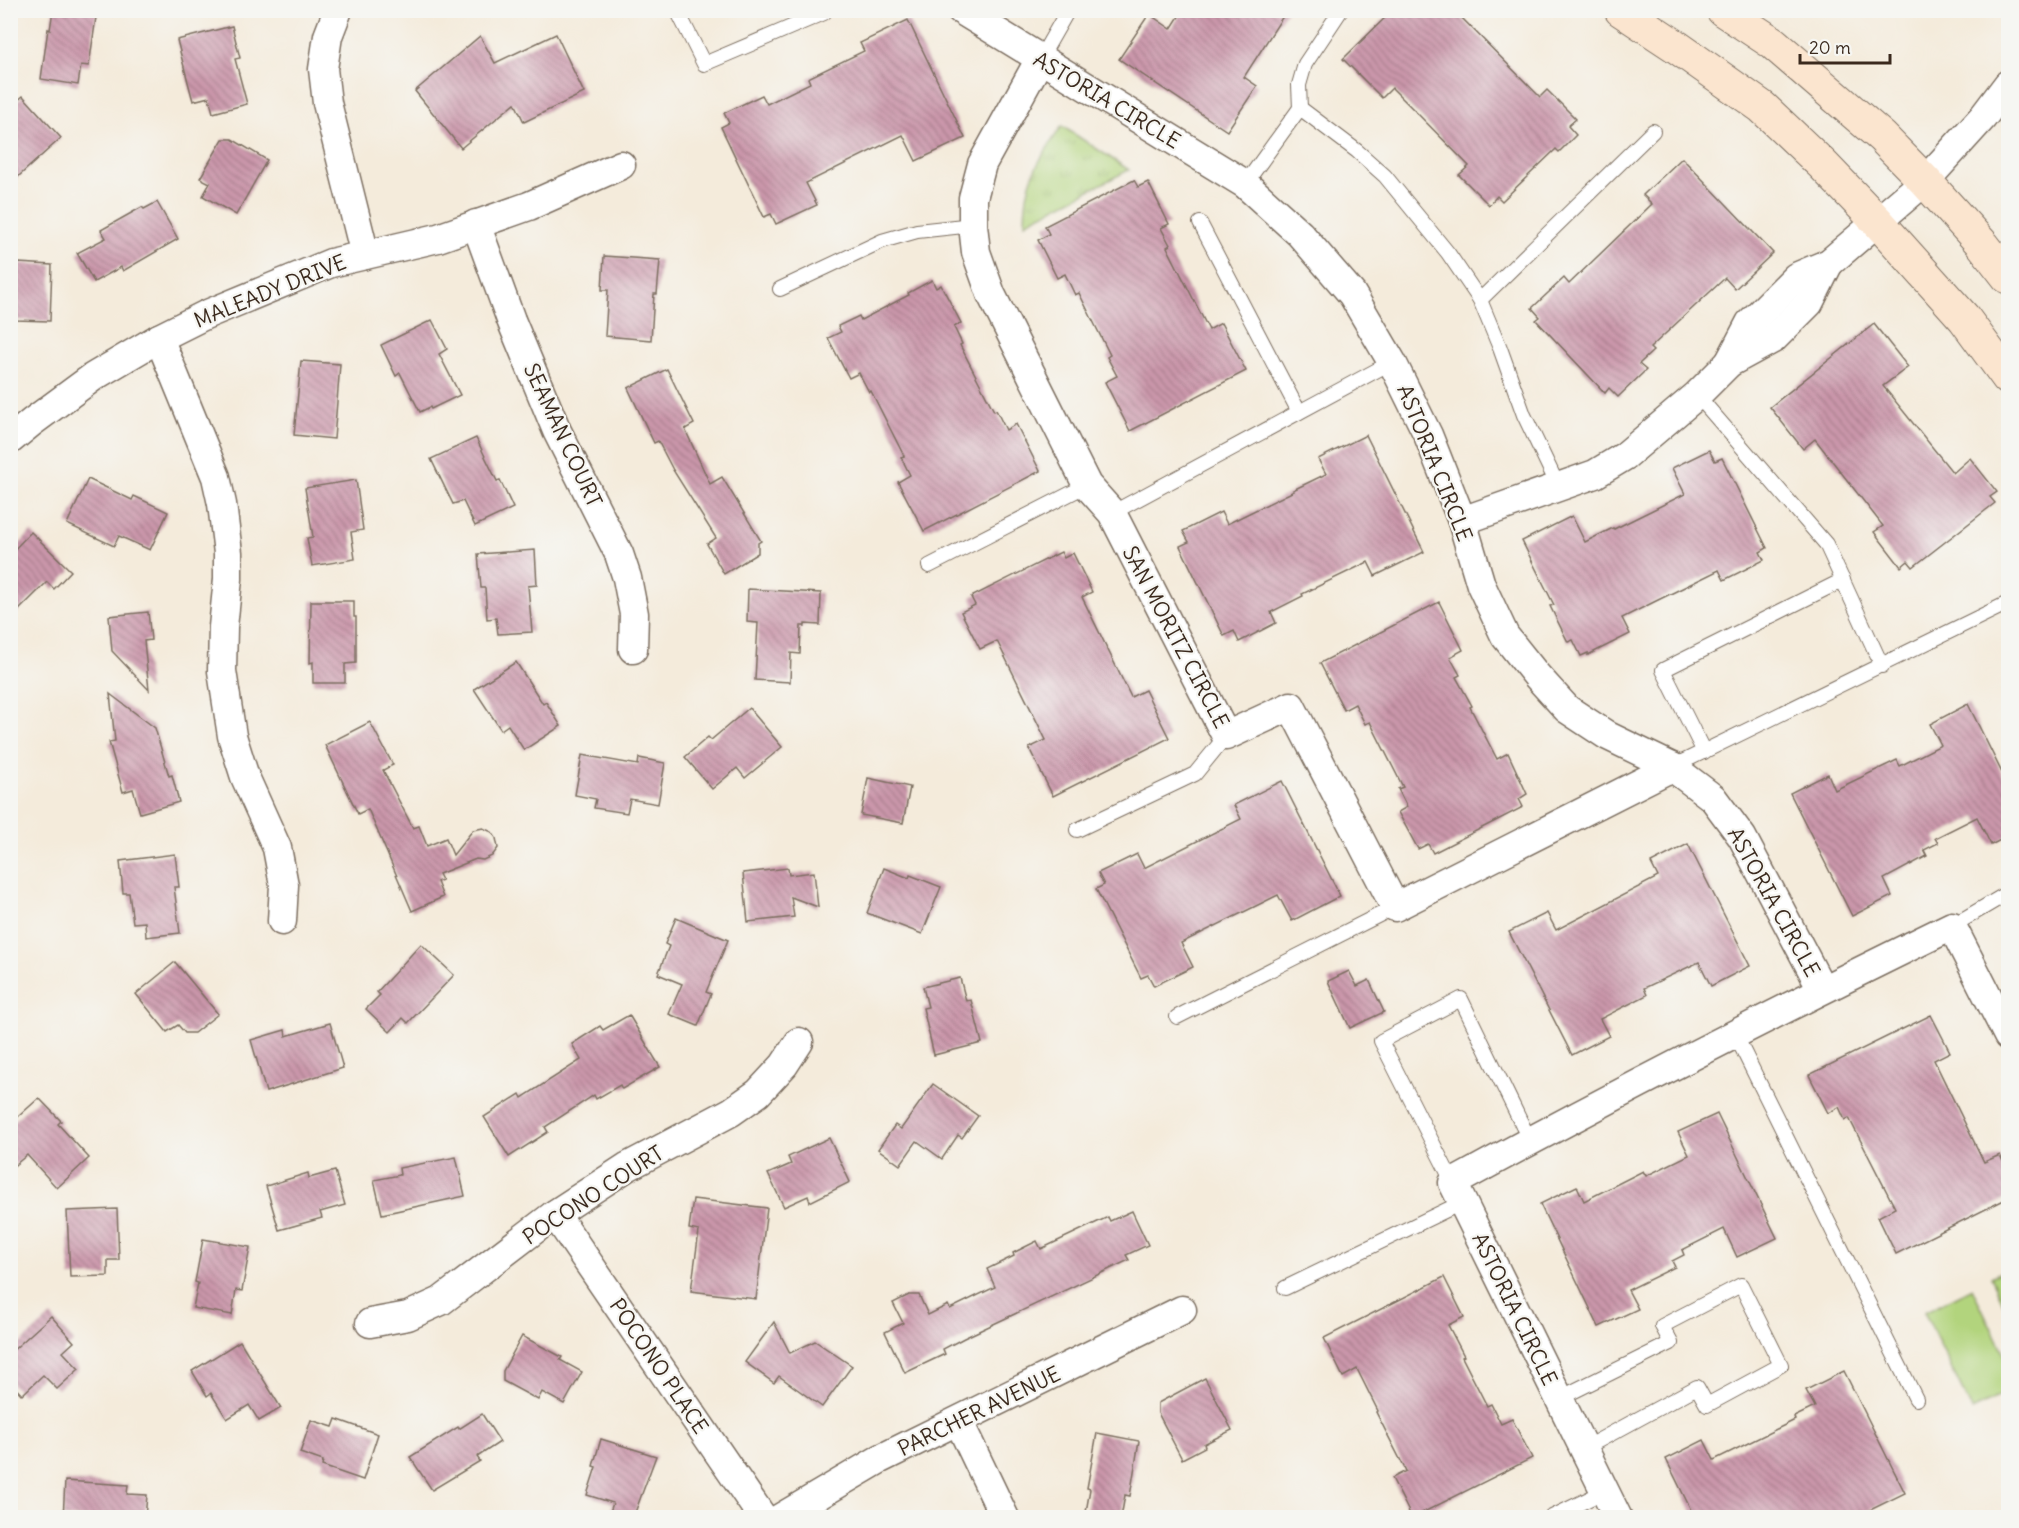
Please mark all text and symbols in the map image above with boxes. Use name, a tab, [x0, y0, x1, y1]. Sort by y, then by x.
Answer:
scale bar	[1800, 27, 1890, 65]
text: 20 m	[1809, 36, 1851, 59]
street label: ASTORIA CIRCLE	[1029, 46, 1185, 154]
street label: MALEADY DRIVE	[190, 248, 350, 334]
street label: SEAMAN COURT	[518, 359, 608, 511]
street label: ASTORIA CIRCLE	[1391, 381, 1479, 545]
street label: SAN MORITZ CIRCLE	[1117, 541, 1235, 733]
street label: ASTORIA CIRCLE	[1722, 823, 1826, 981]
street label: POCONO COURT	[518, 1140, 668, 1250]
street label: ASTORIA CIRCLE	[1466, 1228, 1564, 1390]
street label: POCONO PLACE	[604, 1293, 714, 1439]
street label: PARCHER AVENUE	[893, 1360, 1065, 1462]

